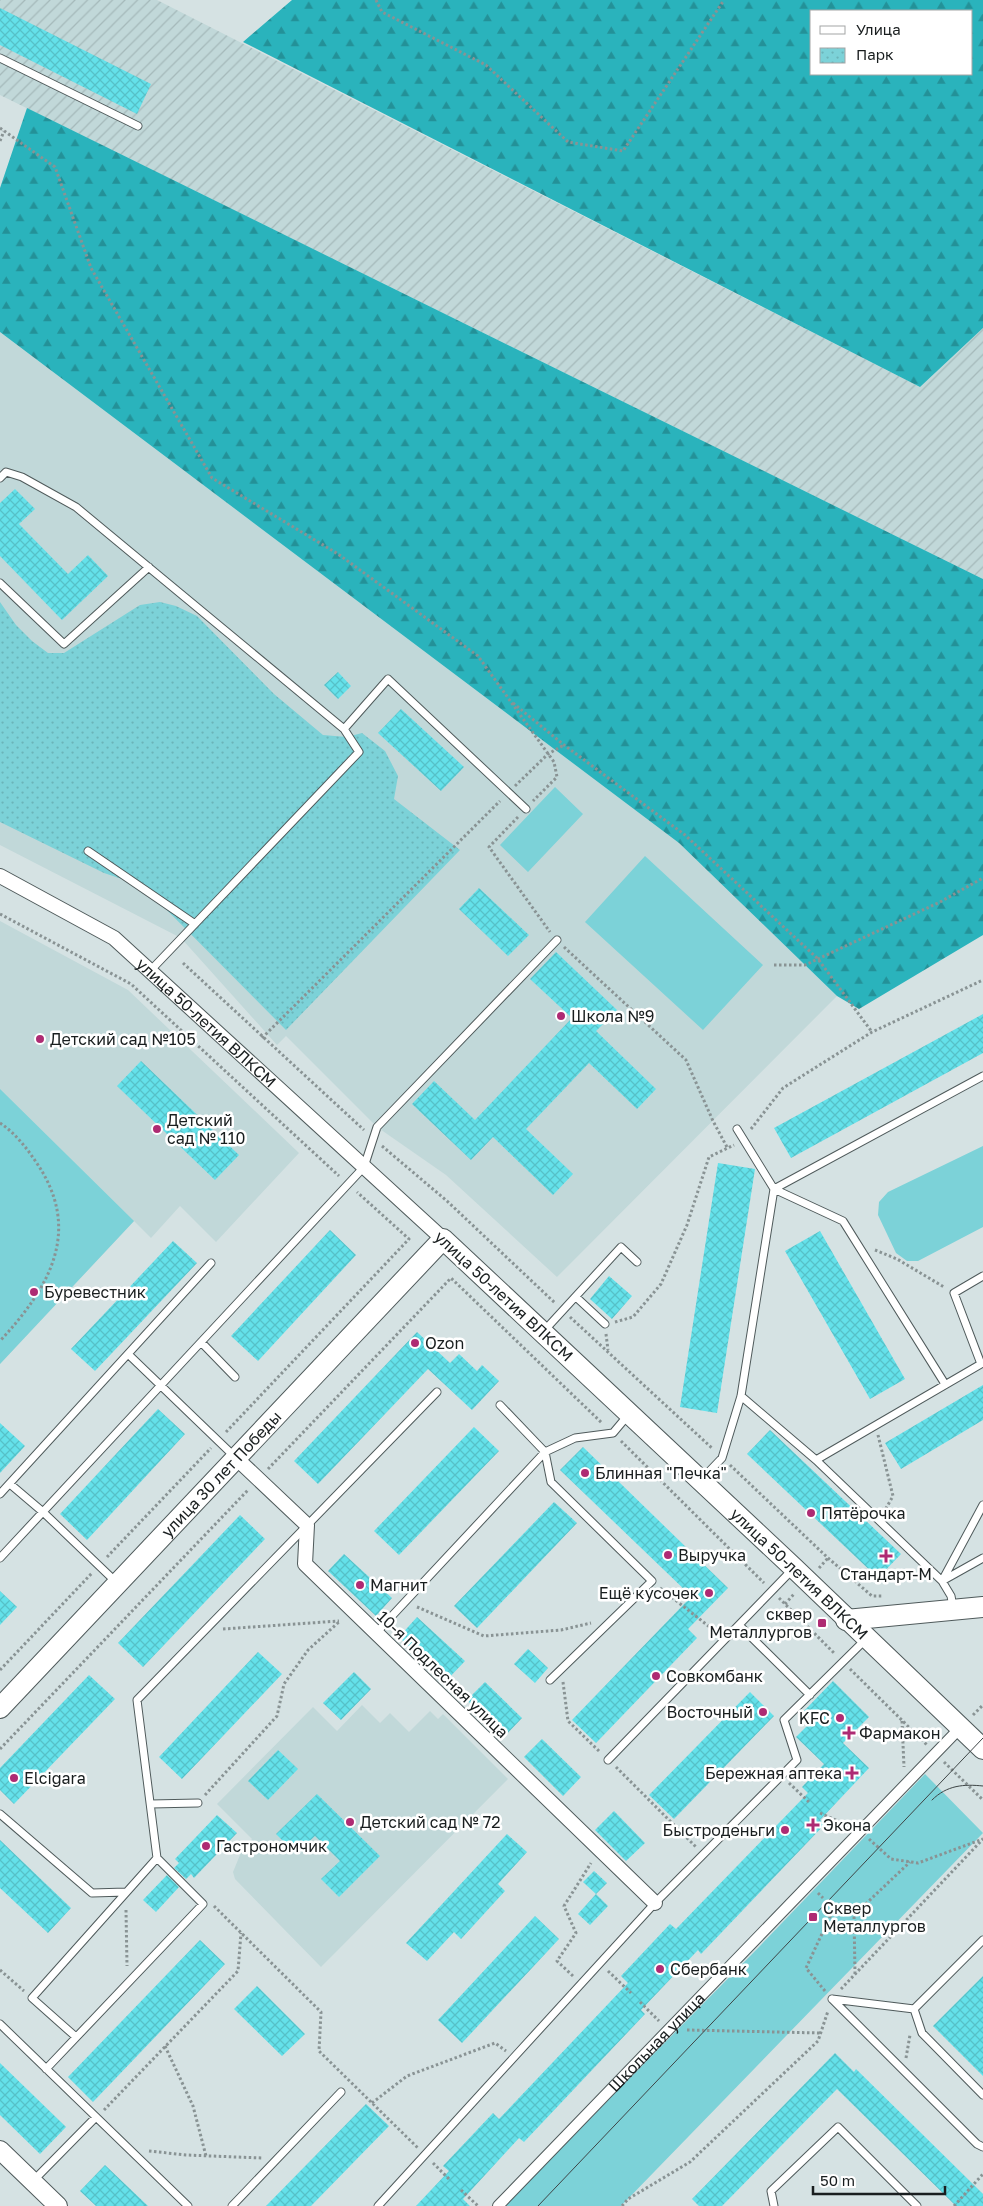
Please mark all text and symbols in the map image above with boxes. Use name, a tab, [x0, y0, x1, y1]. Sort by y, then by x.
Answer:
legend	[810, 10, 973, 75]
text: Улица	[856, 20, 901, 38]
text: Парк	[856, 45, 894, 63]
street label: улица 50-летия ВЛКСМ	[132, 954, 280, 1092]
place label: Школа №9	[571, 1006, 654, 1026]
marker: Школа №9	[555, 1010, 567, 1022]
place label: Детский сад №105	[50, 1029, 196, 1049]
marker: Детский сад №105	[34, 1033, 46, 1045]
place label: Детский сад № 110	[167, 1110, 245, 1148]
marker: Детский сад № 110	[151, 1123, 163, 1135]
street label: улица 50-летия ВЛКСМ	[430, 1226, 578, 1366]
place label: Буревестник	[44, 1282, 146, 1302]
marker: Буревестник	[28, 1286, 40, 1298]
place label: Ozon	[425, 1333, 464, 1353]
marker: Ozon	[409, 1337, 421, 1349]
street label: улица 30 лет Победы	[157, 1407, 285, 1541]
place label: Блинная "Печка"	[595, 1463, 727, 1483]
marker: Блинная "Печка"	[579, 1467, 591, 1479]
place label: Пятёрочка	[821, 1503, 905, 1523]
street label: улица 50-летия ВЛКСМ	[726, 1504, 872, 1644]
marker: Пятёрочка	[805, 1507, 817, 1519]
place label: Выручка	[678, 1545, 746, 1565]
marker: Выручка	[662, 1549, 674, 1561]
marker: Стандарт-М	[880, 1550, 892, 1562]
place label: Стандарт-М	[840, 1564, 932, 1584]
place label: Магнит	[370, 1575, 428, 1595]
marker: Магнит	[354, 1579, 366, 1591]
place label: Ещё кусочек	[599, 1583, 699, 1603]
marker: Ещё кусочек	[703, 1587, 715, 1599]
place label: сквер Металлургов	[709, 1604, 812, 1642]
street label: 10-я Подлесная улица	[373, 1606, 513, 1742]
marker: сквер Металлургов	[816, 1617, 828, 1629]
place label: Совкомбанк	[666, 1666, 763, 1686]
marker: Совкомбанк	[650, 1670, 662, 1682]
place label: Восточный	[667, 1702, 753, 1722]
marker: Восточный	[757, 1706, 769, 1718]
place label: KFC	[799, 1708, 830, 1728]
marker: KFC	[834, 1712, 846, 1724]
place label: Фармакон	[859, 1723, 940, 1743]
marker: Фармакон	[843, 1727, 855, 1739]
place label: Бережная аптека	[705, 1763, 842, 1783]
marker: Бережная аптека	[846, 1767, 858, 1779]
place label: Elcigara	[24, 1768, 86, 1788]
marker: Elcigara	[8, 1772, 20, 1784]
place label: Детский сад № 72	[360, 1812, 500, 1832]
place label: Экона	[823, 1815, 871, 1835]
marker: Детский сад № 72	[344, 1816, 356, 1828]
marker: Экона	[807, 1819, 819, 1831]
place label: Быстроденьги	[663, 1820, 775, 1840]
marker: Быстроденьги	[779, 1824, 791, 1836]
place label: Гастрономчик	[216, 1836, 327, 1856]
marker: Гастрономчик	[200, 1840, 212, 1852]
place label: Сквер Металлургов	[823, 1898, 926, 1936]
marker: Сквер Металлургов	[807, 1911, 819, 1923]
place label: Сбербанк	[670, 1959, 747, 1979]
marker: Сбербанк	[654, 1963, 666, 1975]
street label: Школьная улица	[604, 1988, 709, 2096]
scale bar	[813, 2164, 946, 2196]
text: 50 m	[820, 2171, 855, 2189]

